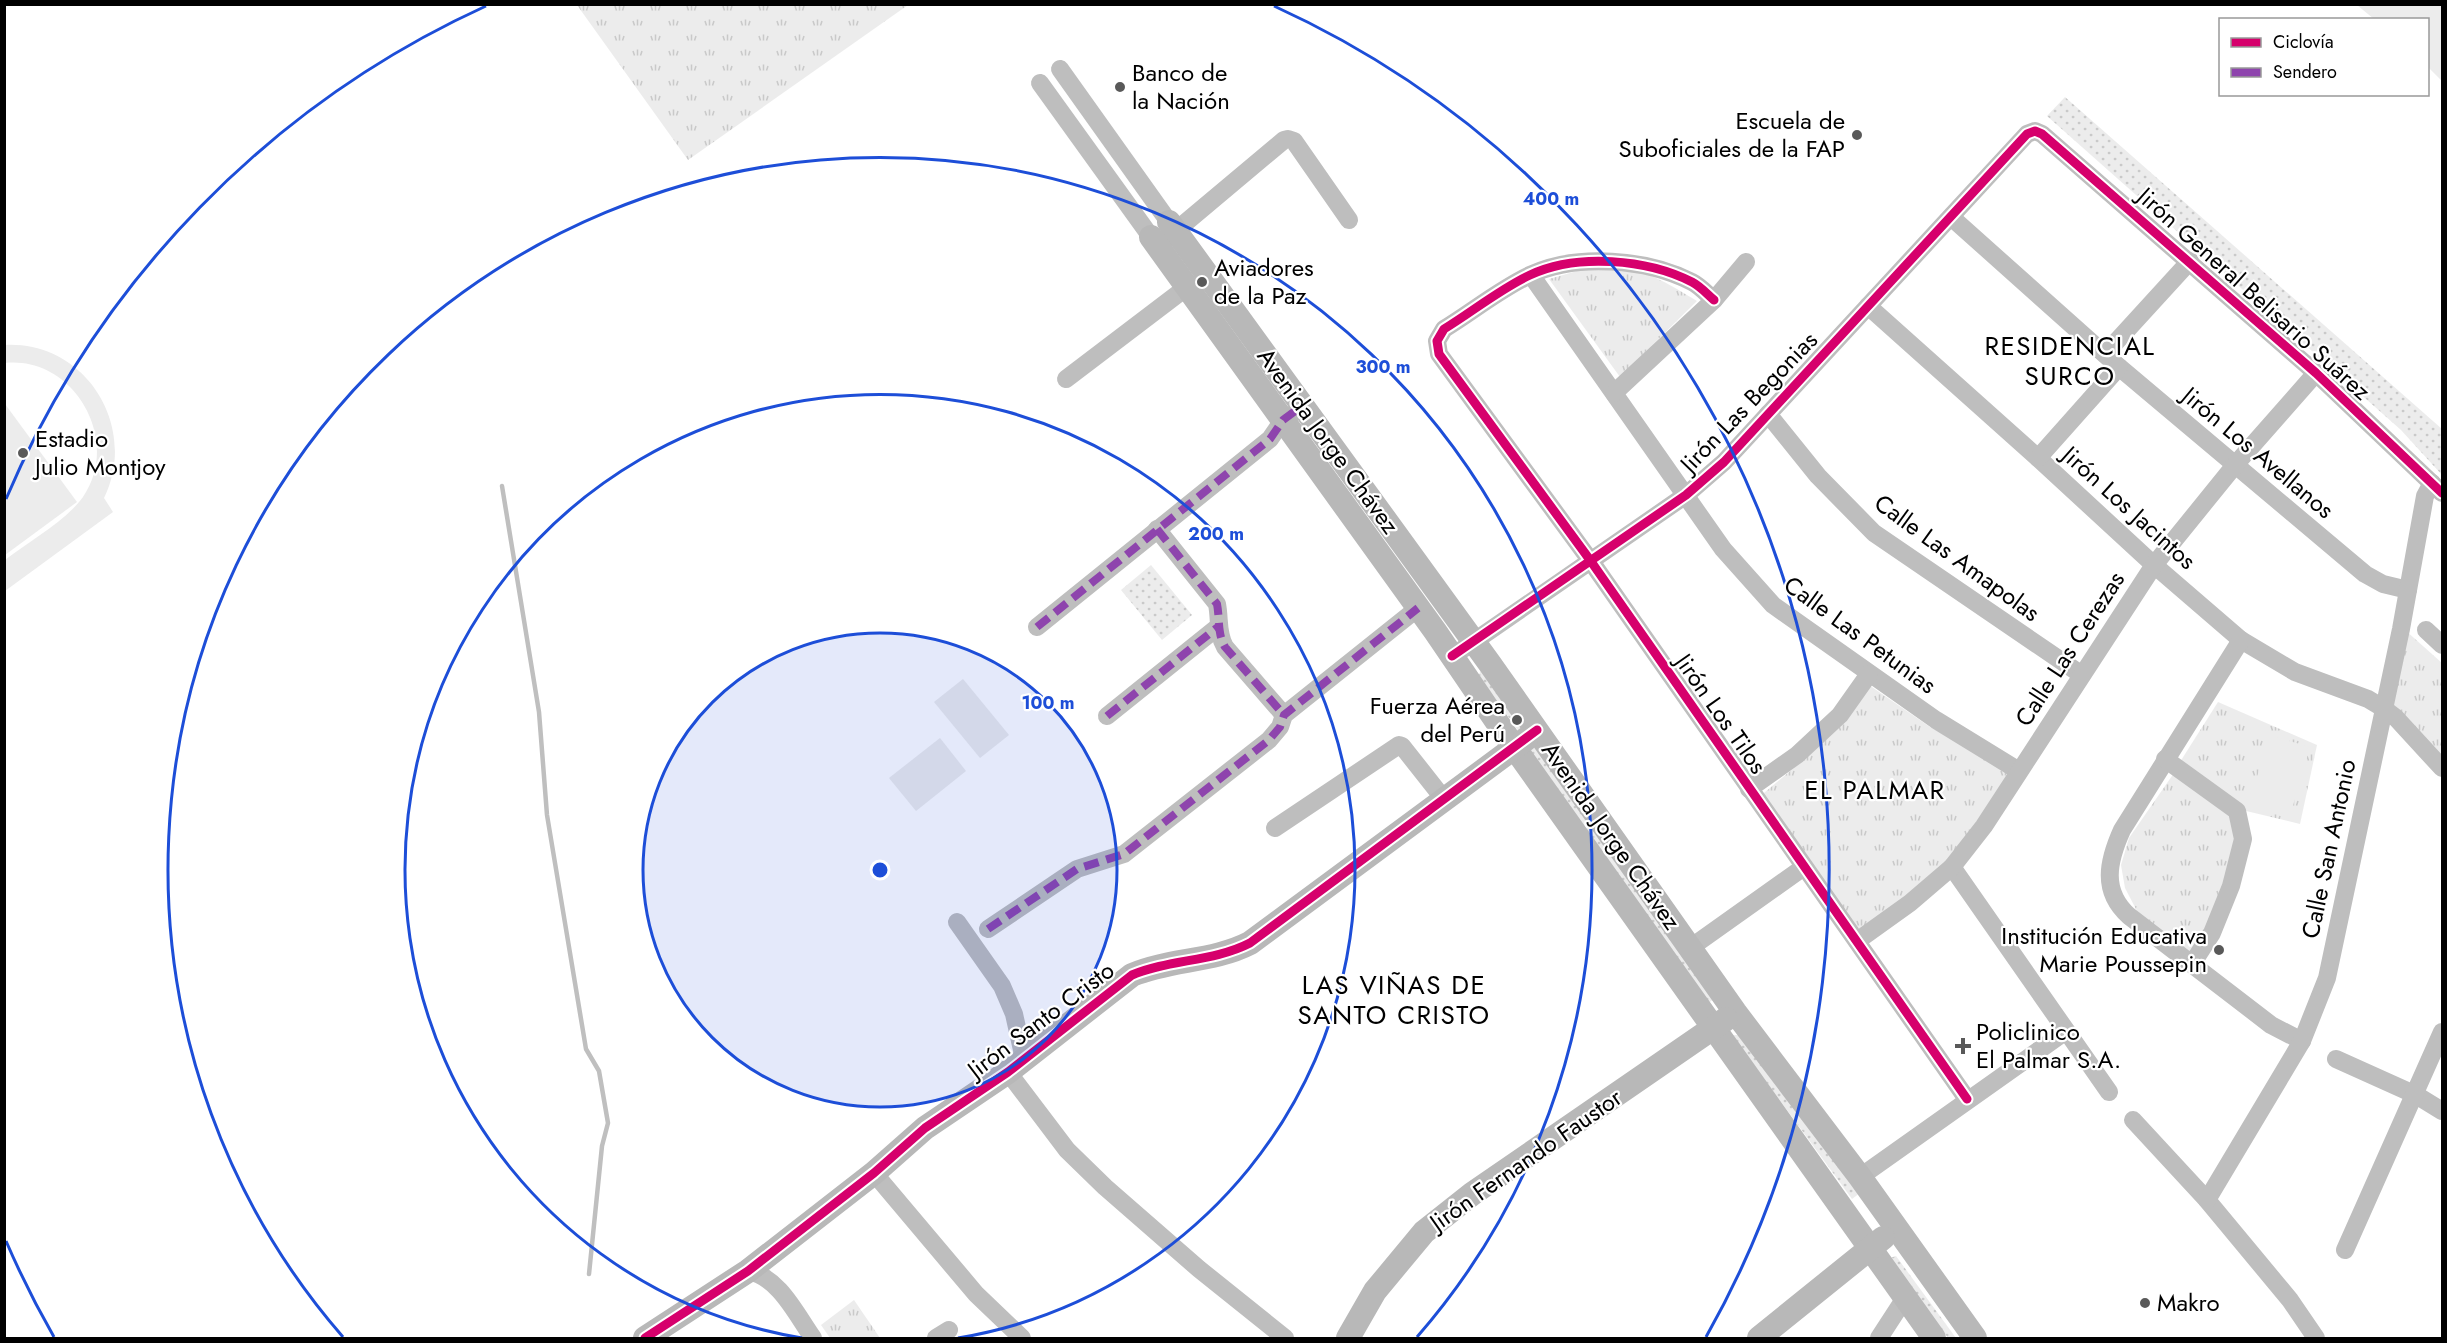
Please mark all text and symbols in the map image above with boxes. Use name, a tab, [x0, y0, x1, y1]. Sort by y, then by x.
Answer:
legend	[2219, 18, 2429, 96]
text: Ciclovía	[2273, 29, 2334, 55]
place label: Banco de la Nación	[1132, 55, 1230, 118]
text: Sendero	[2273, 59, 2337, 85]
marker: Banco de la Nación	[1113, 80, 1127, 94]
place label: Escuela de Suboficiales de la FAP	[1619, 103, 1845, 166]
marker: Escuela de Suboficiales de la FAP	[1850, 128, 1864, 142]
street label: Jirón General Belisario Suárez	[2128, 177, 2379, 408]
text: 400 m	[1523, 186, 1579, 212]
place label: Aviadores de la Paz	[1214, 250, 1314, 313]
marker: Aviadores de la Paz	[1195, 275, 1209, 289]
street label: Jirón Las Begonias	[1670, 323, 1825, 482]
district label: RESIDENCIAL SURCO	[1984, 327, 2156, 395]
street label: Avenida Jorge Chávez	[1249, 341, 1408, 541]
text: 300 m	[1355, 354, 1411, 380]
street label: Jirón Los Avellanos	[2172, 377, 2342, 527]
place label: Estadio Julio Montjoy	[32, 421, 166, 484]
street label: Jirón Los Jacintos	[2052, 436, 2204, 577]
marker: Estadio Julio Montjoy	[16, 446, 30, 460]
street label: Calle Las Amapolas	[1867, 485, 2047, 630]
text: 200 m	[1188, 521, 1244, 547]
street label: Calle Las Cerezas	[2006, 564, 2133, 733]
street label: Calle Las Petunias	[1777, 567, 1944, 702]
street label: Jirón Los Tilos	[1665, 644, 1776, 781]
place label: Fuerza Aérea del Perú	[1370, 688, 1505, 751]
text: 100 m	[1021, 690, 1075, 716]
marker: Fuerza Aérea del Perú	[1510, 713, 1524, 727]
street label: Avenida Jorge Chávez	[1533, 735, 1689, 937]
street label: Calle San Antonio	[2292, 756, 2365, 942]
district label: EL PALMAR	[1804, 771, 1946, 809]
centre of rings	[870, 860, 890, 880]
place label: Institución Educativa Marie Poussepin	[2001, 918, 2207, 981]
marker: Institución Educativa Marie Poussepin	[2212, 943, 2226, 957]
street label: Jirón Santo Cristo	[958, 953, 1121, 1088]
district label: LAS VIÑAS DE SANTO CRISTO	[1297, 966, 1491, 1034]
place label: Policlinico El Palmar S.A.	[1976, 1014, 2121, 1077]
marker: Policlinico El Palmar S.A.	[1954, 1037, 1972, 1055]
street label: Jirón Fernando Faustor	[1420, 1080, 1630, 1241]
place label: Makro	[2157, 1285, 2220, 1320]
marker: Makro	[2138, 1296, 2152, 1310]

